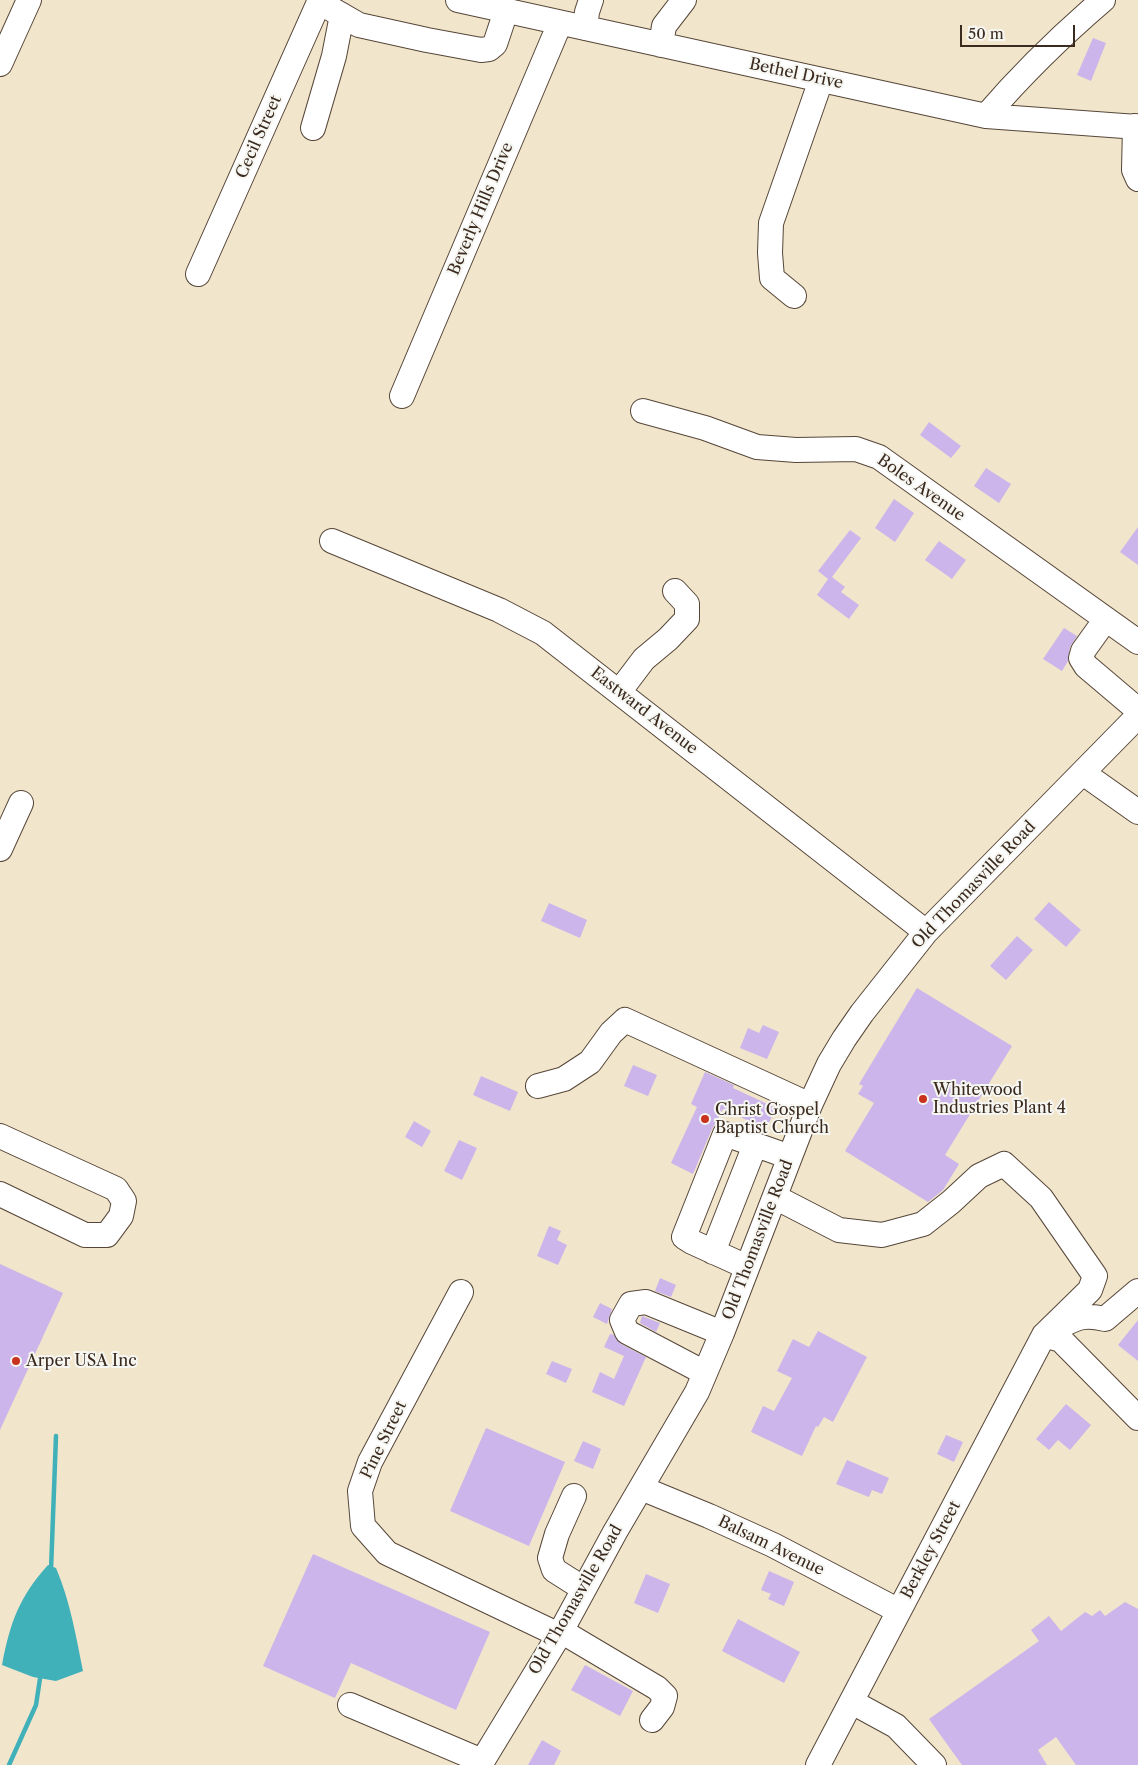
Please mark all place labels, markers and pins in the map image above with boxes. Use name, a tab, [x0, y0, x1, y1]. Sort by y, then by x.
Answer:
place label: Whitewood Industries Plant 4	[933, 1080, 1066, 1118]
marker: Whitewood Industries Plant 4	[917, 1093, 929, 1105]
place label: Christ Gospel Baptist Church	[715, 1100, 829, 1138]
marker: Christ Gospel Baptist Church	[699, 1113, 711, 1125]
place label: Arper USA Inc	[26, 1351, 137, 1371]
marker: Arper USA Inc	[10, 1355, 22, 1367]

